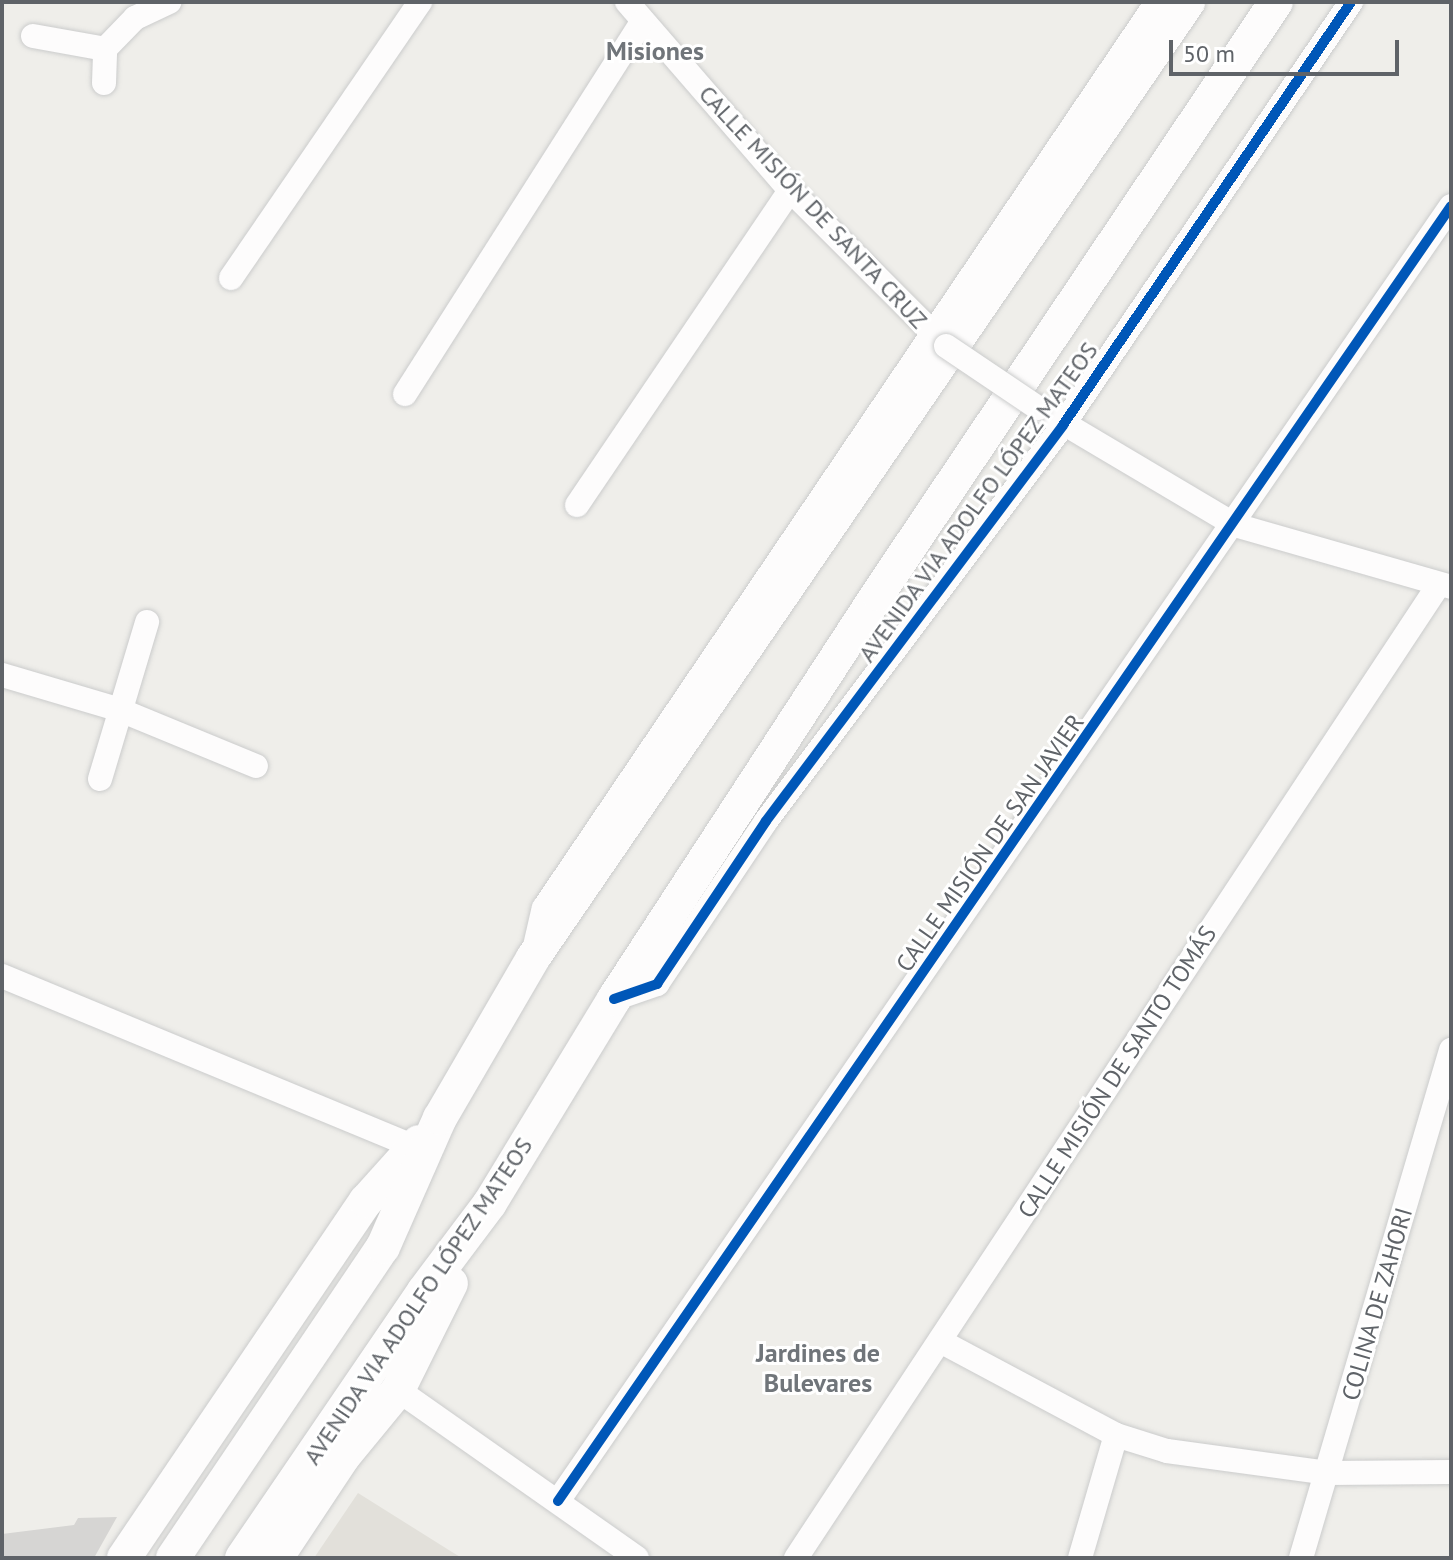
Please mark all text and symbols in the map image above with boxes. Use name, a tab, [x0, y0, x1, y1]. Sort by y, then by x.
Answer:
scale bar	[1173, 24, 1403, 74]
district label: Misiones	[606, 35, 704, 67]
text: 50 m	[1183, 38, 1235, 69]
street label: CALLE MISIÓN DE SANTA CRUZ	[692, 79, 934, 335]
street label: AVENIDA VIA ADOLFO LÓPEZ MATEOS	[851, 335, 1105, 669]
street label: CALLE MISIÓN DE SAN JAVIER	[890, 709, 1090, 977]
street label: CALLE MISIÓN DE SANTO TOMÁS	[1011, 920, 1223, 1224]
street label: AVENIDA VIA ADOLFO LÓPEZ MATEOS	[296, 1130, 540, 1472]
street label: COLINA DE ZAHORI	[1335, 1203, 1419, 1405]
district label: Jardines de Bulevares	[756, 1337, 880, 1398]

